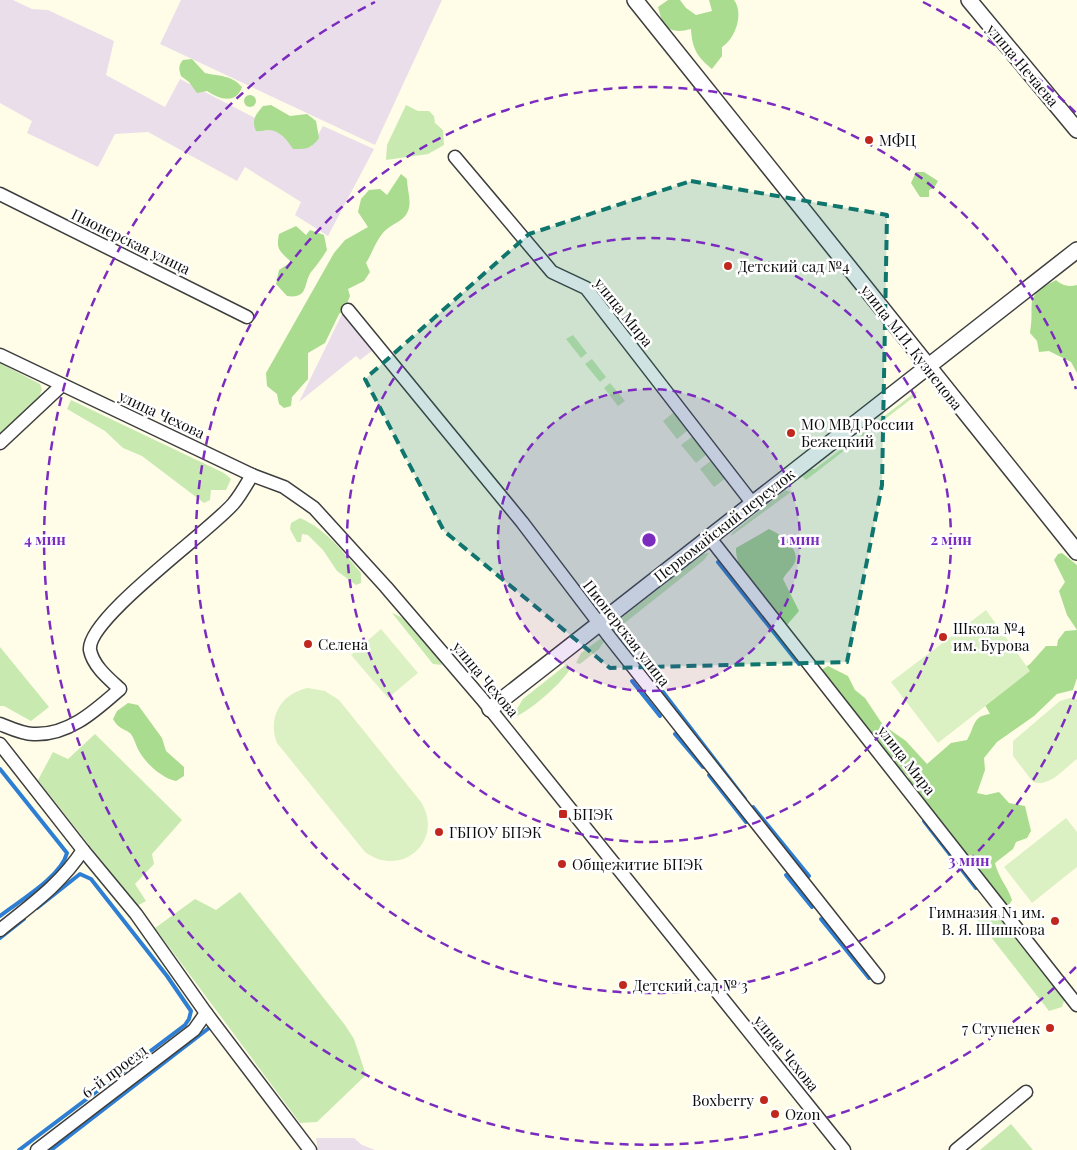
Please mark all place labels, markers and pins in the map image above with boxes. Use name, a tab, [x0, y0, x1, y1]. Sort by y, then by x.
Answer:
place label: МФЦ	[879, 130, 917, 150]
marker: МФЦ	[863, 134, 875, 146]
place label: Детский сад №4	[738, 256, 850, 276]
marker: Детский сад №4	[722, 260, 734, 272]
place label: МО МВД России Бежецкий	[801, 414, 914, 451]
marker: МО МВД России Бежецкий	[785, 427, 797, 439]
centre of rings	[640, 531, 658, 549]
place label: Школа №4 им. Бурова	[953, 618, 1030, 655]
marker: Школа №4 им. Бурова	[937, 631, 949, 643]
place label: Селена	[318, 634, 369, 654]
marker: Селена	[302, 638, 314, 650]
place label: БПЭК	[573, 804, 614, 824]
marker: БПЭК	[557, 808, 569, 820]
place label: ГБПОУ БПЭК	[449, 822, 542, 842]
marker: ГБПОУ БПЭК	[433, 826, 445, 838]
place label: Общежитие БПЭК	[572, 854, 703, 874]
marker: Общежитие БПЭК	[556, 858, 568, 870]
place label: Гимназия N1 им. В. Я. Шишкова	[929, 902, 1046, 939]
marker: Гимназия N1 им. В. Я. Шишкова	[1049, 915, 1061, 927]
place label: Детский сад № 3	[633, 975, 748, 995]
marker: Детский сад № 3	[617, 979, 629, 991]
place label: 7 Ступенек	[962, 1018, 1040, 1038]
marker: 7 Ступенек	[1044, 1022, 1056, 1034]
place label: Boxberry	[692, 1090, 754, 1110]
marker: Boxberry	[758, 1094, 770, 1106]
place label: Ozon	[785, 1104, 820, 1124]
marker: Ozon	[769, 1108, 781, 1120]

